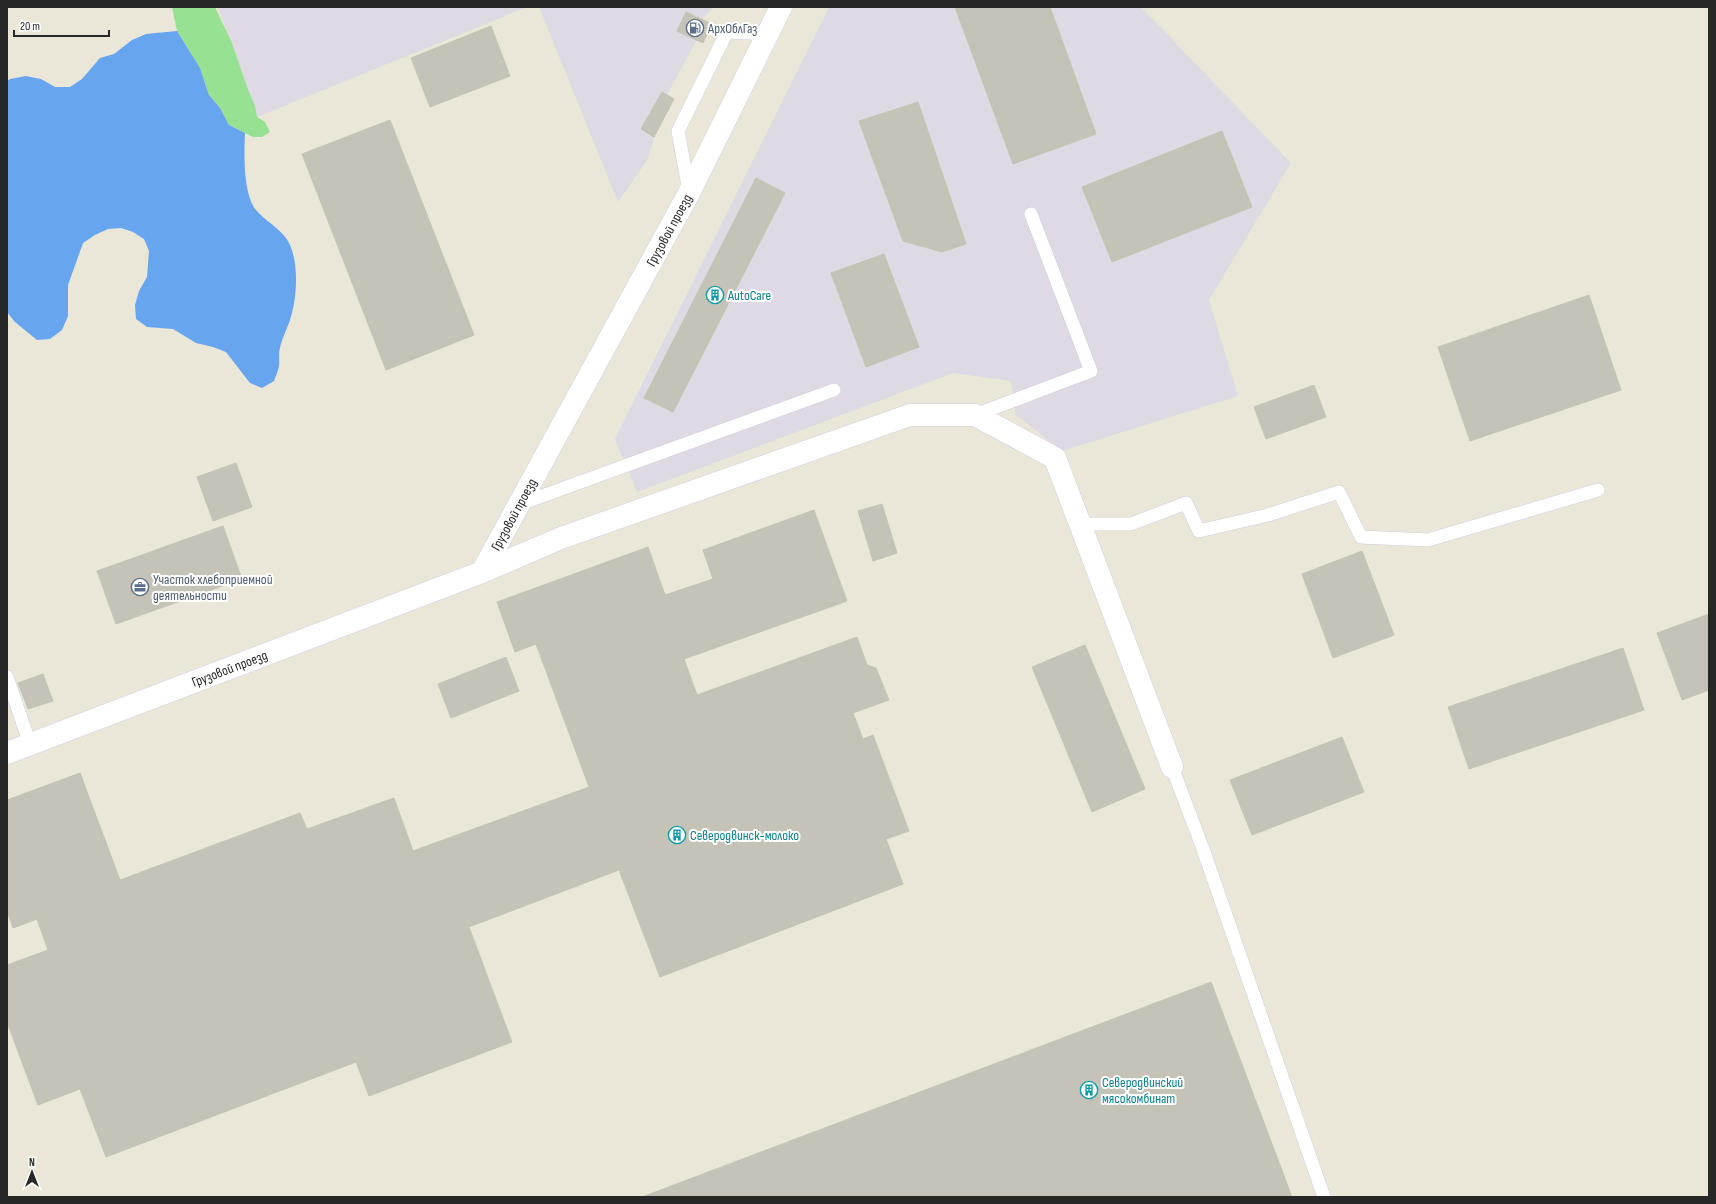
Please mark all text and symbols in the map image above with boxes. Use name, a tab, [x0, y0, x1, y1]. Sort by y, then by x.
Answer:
scale bar	[14, 12, 109, 38]
fuel station icon: АрхОблГаз	[685, 18, 705, 38]
text: 20 m	[20, 19, 40, 34]
place label: АрхОблГаз	[707, 20, 757, 37]
street label: Грузовой проезд	[642, 191, 695, 269]
building icon: AutoCare	[705, 285, 725, 305]
place label: AutoCare	[727, 287, 771, 304]
street label: Грузовой проезд	[487, 475, 540, 553]
place label: Участок хлебоприемной деятельности	[153, 571, 273, 604]
office icon: Участок хлебоприемной деятельности	[130, 577, 150, 597]
street label: Грузовой проезд	[189, 646, 270, 690]
building icon: Северодвинск-молоко	[667, 825, 687, 845]
place label: Северодвинск-молоко	[690, 827, 799, 844]
place label: Северодвинский мясокомбинат	[1102, 1074, 1183, 1107]
building icon: Северодвинский мясокомбинат	[1079, 1080, 1099, 1100]
north arrow	[12, 1152, 52, 1192]
text: N	[29, 1156, 35, 1169]

